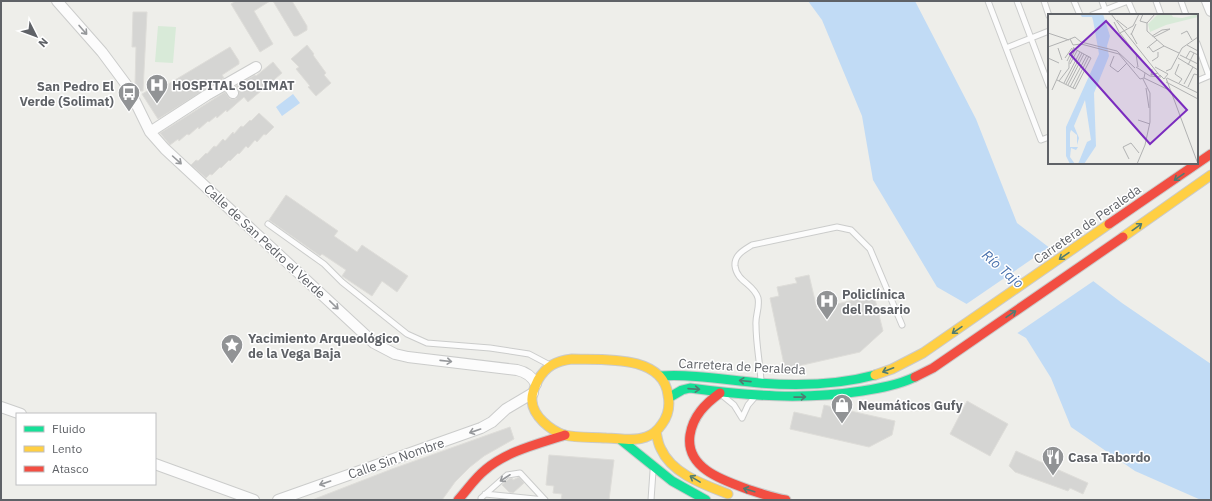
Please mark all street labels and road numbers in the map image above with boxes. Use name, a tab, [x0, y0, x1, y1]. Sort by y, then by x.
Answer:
street label: Calle de San Pedro el Verde	[200, 181, 329, 302]
street label: Carretera de Peraleda	[1030, 181, 1144, 268]
street label: Carretera de Peraleda	[678, 355, 806, 378]
street label: Calle Sin Nombre	[346, 434, 447, 483]

